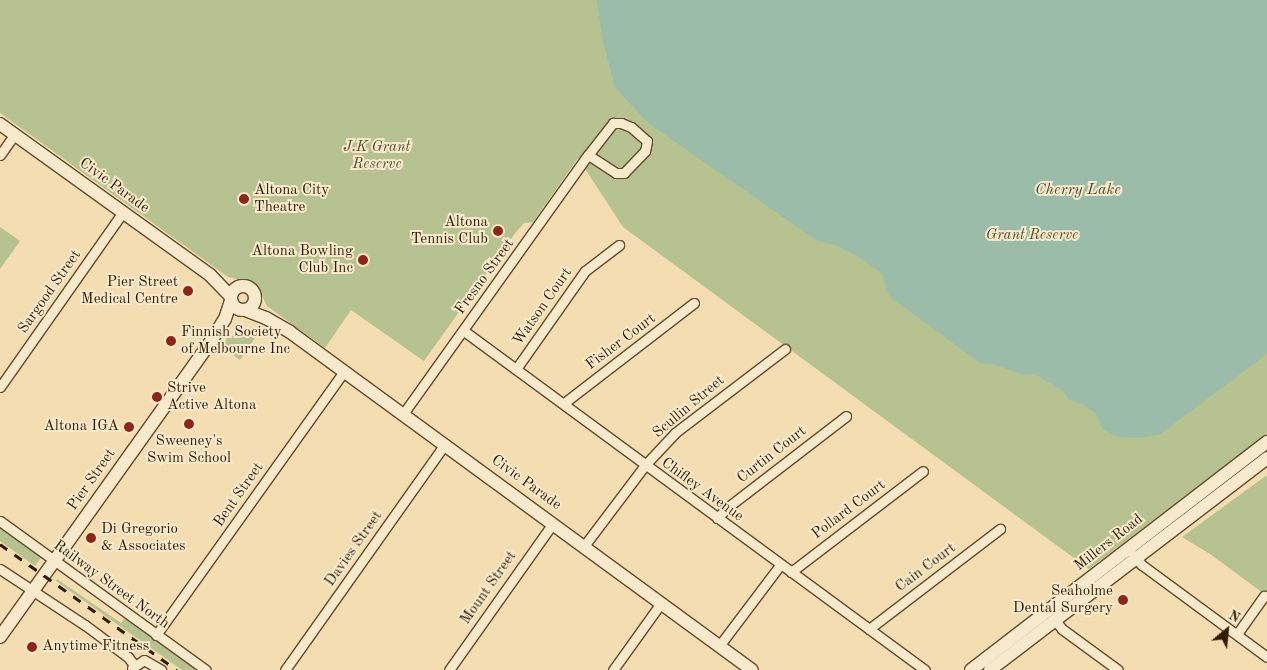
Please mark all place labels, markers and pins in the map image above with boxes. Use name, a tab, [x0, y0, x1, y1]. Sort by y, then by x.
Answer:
place label: Altona City Theatre	[254, 181, 329, 216]
marker: Altona City Theatre	[238, 193, 250, 205]
place label: Altona Tennis Club	[411, 213, 488, 248]
marker: Altona Tennis Club	[492, 225, 504, 237]
place label: Altona Bowling Club Inc	[252, 242, 353, 277]
marker: Altona Bowling Club Inc	[357, 254, 369, 266]
place label: Pier Street Medical Centre	[81, 273, 178, 308]
marker: Pier Street Medical Centre	[182, 285, 194, 297]
place label: Finnish Society of Melbourne Inc	[181, 323, 290, 358]
marker: Finnish Society of Melbourne Inc	[165, 335, 177, 347]
place label: Strive Active Altona	[167, 379, 256, 414]
marker: Strive Active Altona	[151, 391, 163, 403]
place label: Altona IGA	[43, 418, 119, 436]
marker: Sweeney's Swim School	[183, 418, 195, 430]
marker: Altona IGA	[123, 421, 135, 433]
place label: Sweeney's Swim School	[147, 432, 231, 467]
place label: Di Gregorio & Associates	[101, 520, 186, 555]
marker: Di Gregorio & Associates	[85, 532, 97, 544]
place label: Seaholme Dental Surgery	[1013, 582, 1113, 617]
marker: Seaholme Dental Surgery	[1117, 594, 1129, 606]
place label: Anytime Fitness	[42, 638, 149, 656]
marker: Anytime Fitness	[26, 641, 38, 653]

